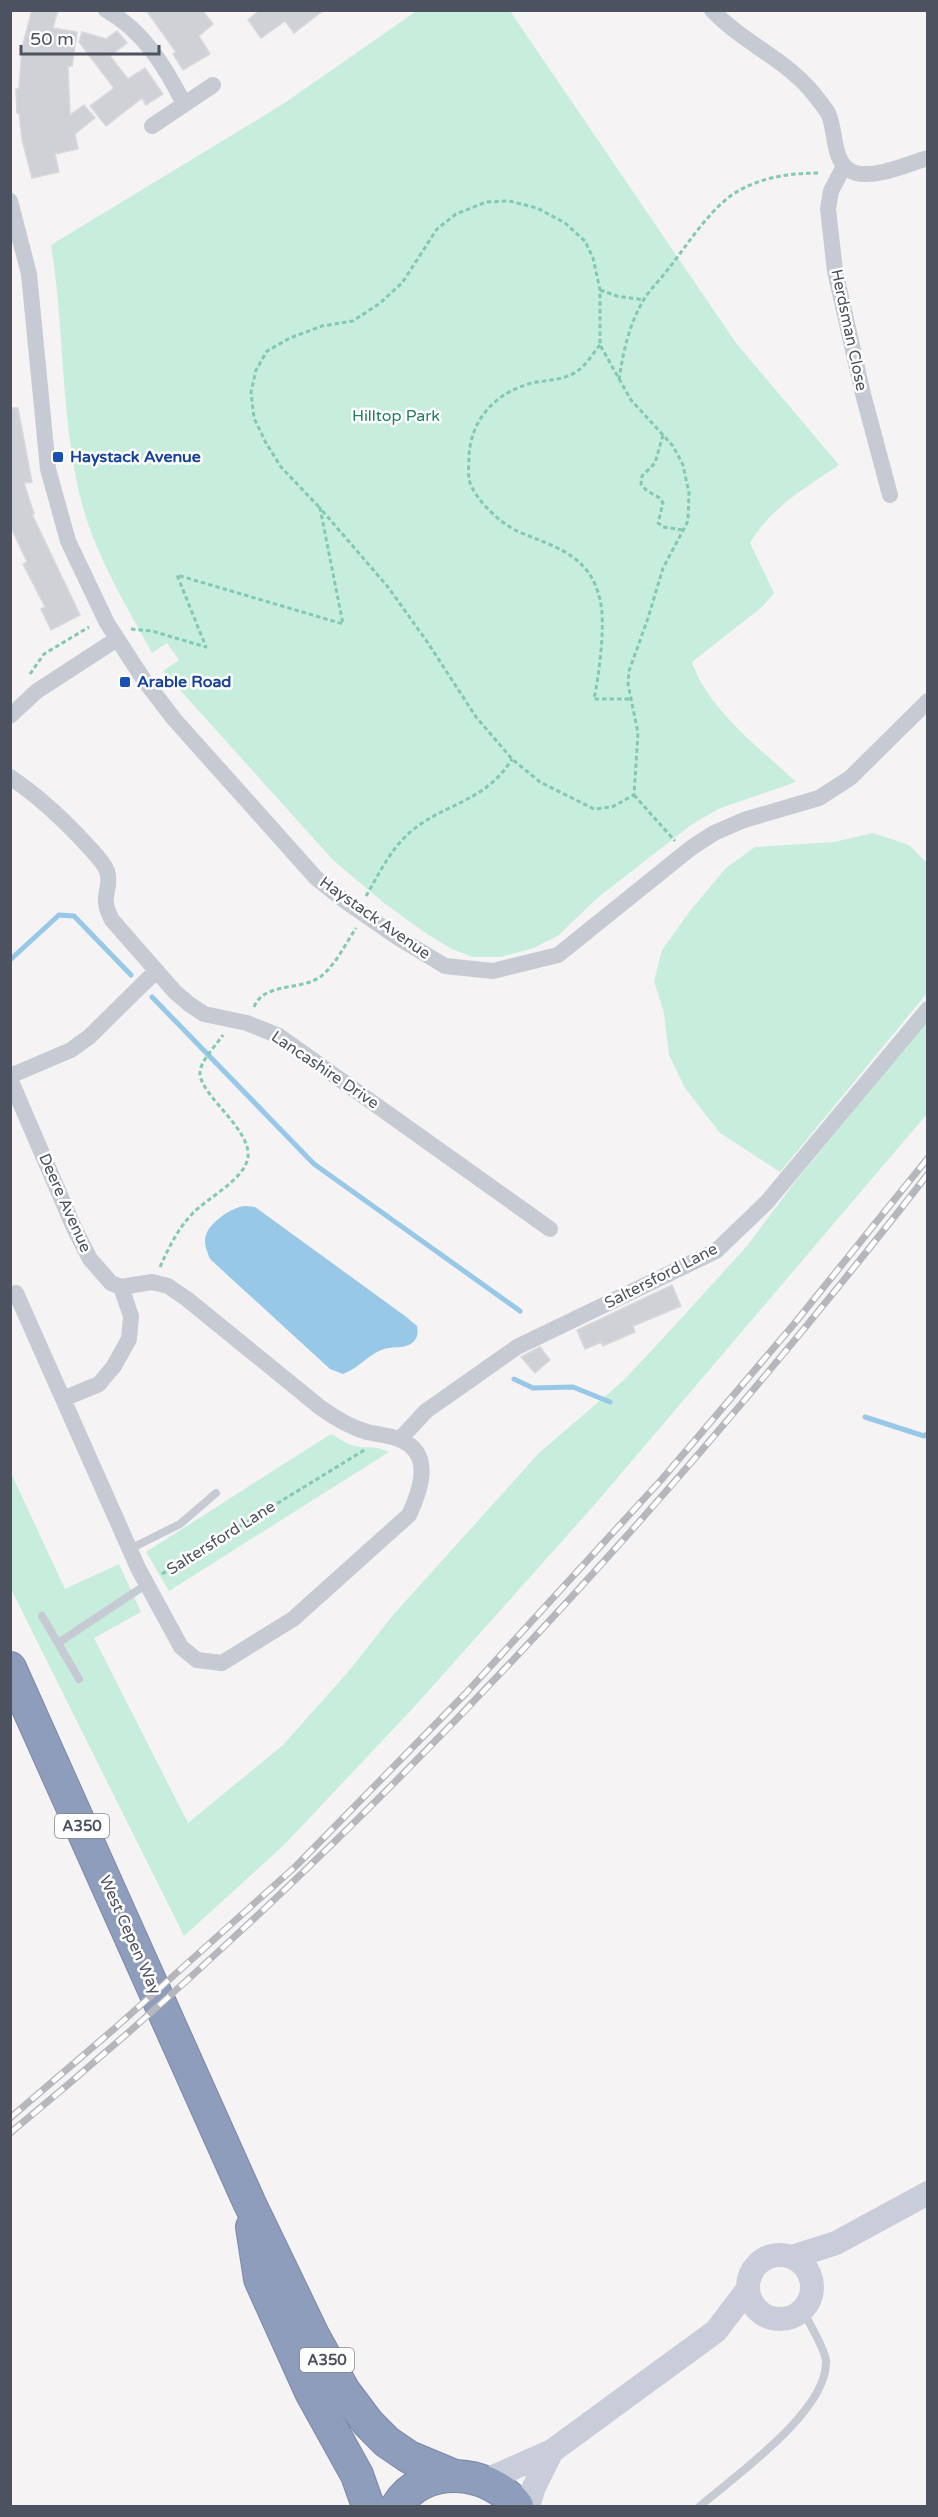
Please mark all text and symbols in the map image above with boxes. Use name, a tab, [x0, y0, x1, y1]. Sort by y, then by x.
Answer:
scale bar	[21, 18, 159, 56]
text: 50 m	[30, 28, 74, 50]
street label: Herdsman Close	[826, 267, 872, 393]
park label: Hilltop Park	[352, 406, 440, 426]
place label: Haystack Avenue	[70, 447, 201, 467]
marker: Haystack Avenue	[51, 450, 65, 464]
place label: Arable Road	[137, 672, 231, 692]
marker: Arable Road	[118, 675, 132, 689]
street label: Haystack Avenue	[316, 872, 434, 964]
street label: Lancashire Drive	[267, 1027, 383, 1113]
street label: Deere Avenue	[34, 1150, 96, 1256]
street label: Saltersford Lane	[601, 1239, 721, 1313]
street label: Saltersford Lane	[163, 1497, 279, 1579]
road number: A350	[55, 1814, 109, 1838]
street label: West Cepen Way	[95, 1872, 165, 1998]
road number: A350	[300, 2348, 354, 2372]

